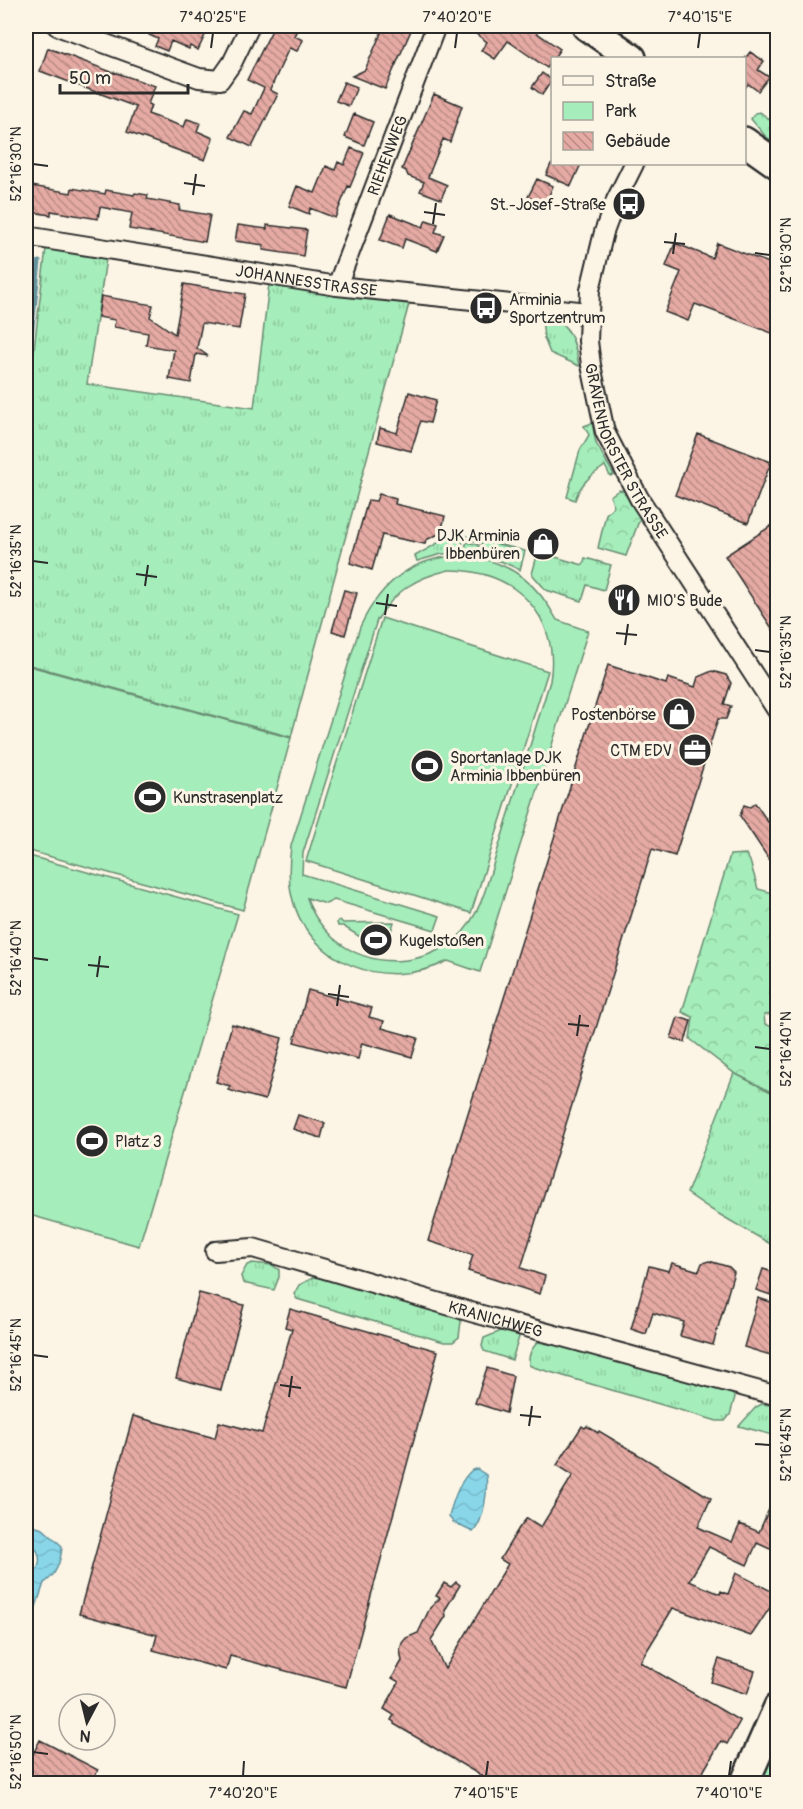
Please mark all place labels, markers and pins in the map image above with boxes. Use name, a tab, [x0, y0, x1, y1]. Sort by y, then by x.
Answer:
bus stop icon: St.-Josef-Straße	[611, 186, 647, 222]
place label: St.-Josef-Straße	[490, 195, 606, 215]
bus stop icon: Arminia Sportzentrum	[468, 290, 504, 326]
place label: Arminia Sportzentrum	[509, 290, 605, 328]
place label: DJK Arminia Ibbenbüren	[437, 526, 520, 564]
shop icon: DJK Arminia Ibbenbüren	[525, 526, 561, 562]
restaurant icon: MIO'S Bude	[606, 582, 642, 618]
place label: MIO'S Bude	[647, 591, 722, 611]
shop icon: Postenbörse	[661, 696, 697, 732]
place label: Postenbörse	[571, 705, 656, 725]
office icon: CTM EDV	[677, 732, 713, 768]
place label: CTM EDV	[610, 741, 672, 761]
sports icon: Sportanlage DJK Arminia Ibbenbüren	[409, 748, 445, 784]
place label: Sportanlage DJK Arminia Ibbenbüren	[450, 748, 581, 786]
sports icon: Kunstrasenplatz	[132, 779, 168, 815]
place label: Kunstrasenplatz	[173, 788, 283, 808]
sports icon: Kugelstoßen	[358, 922, 394, 958]
place label: Kugelstoßen	[399, 931, 484, 951]
sports icon: Platz 3	[74, 1123, 110, 1159]
place label: Platz 3	[115, 1132, 162, 1152]

